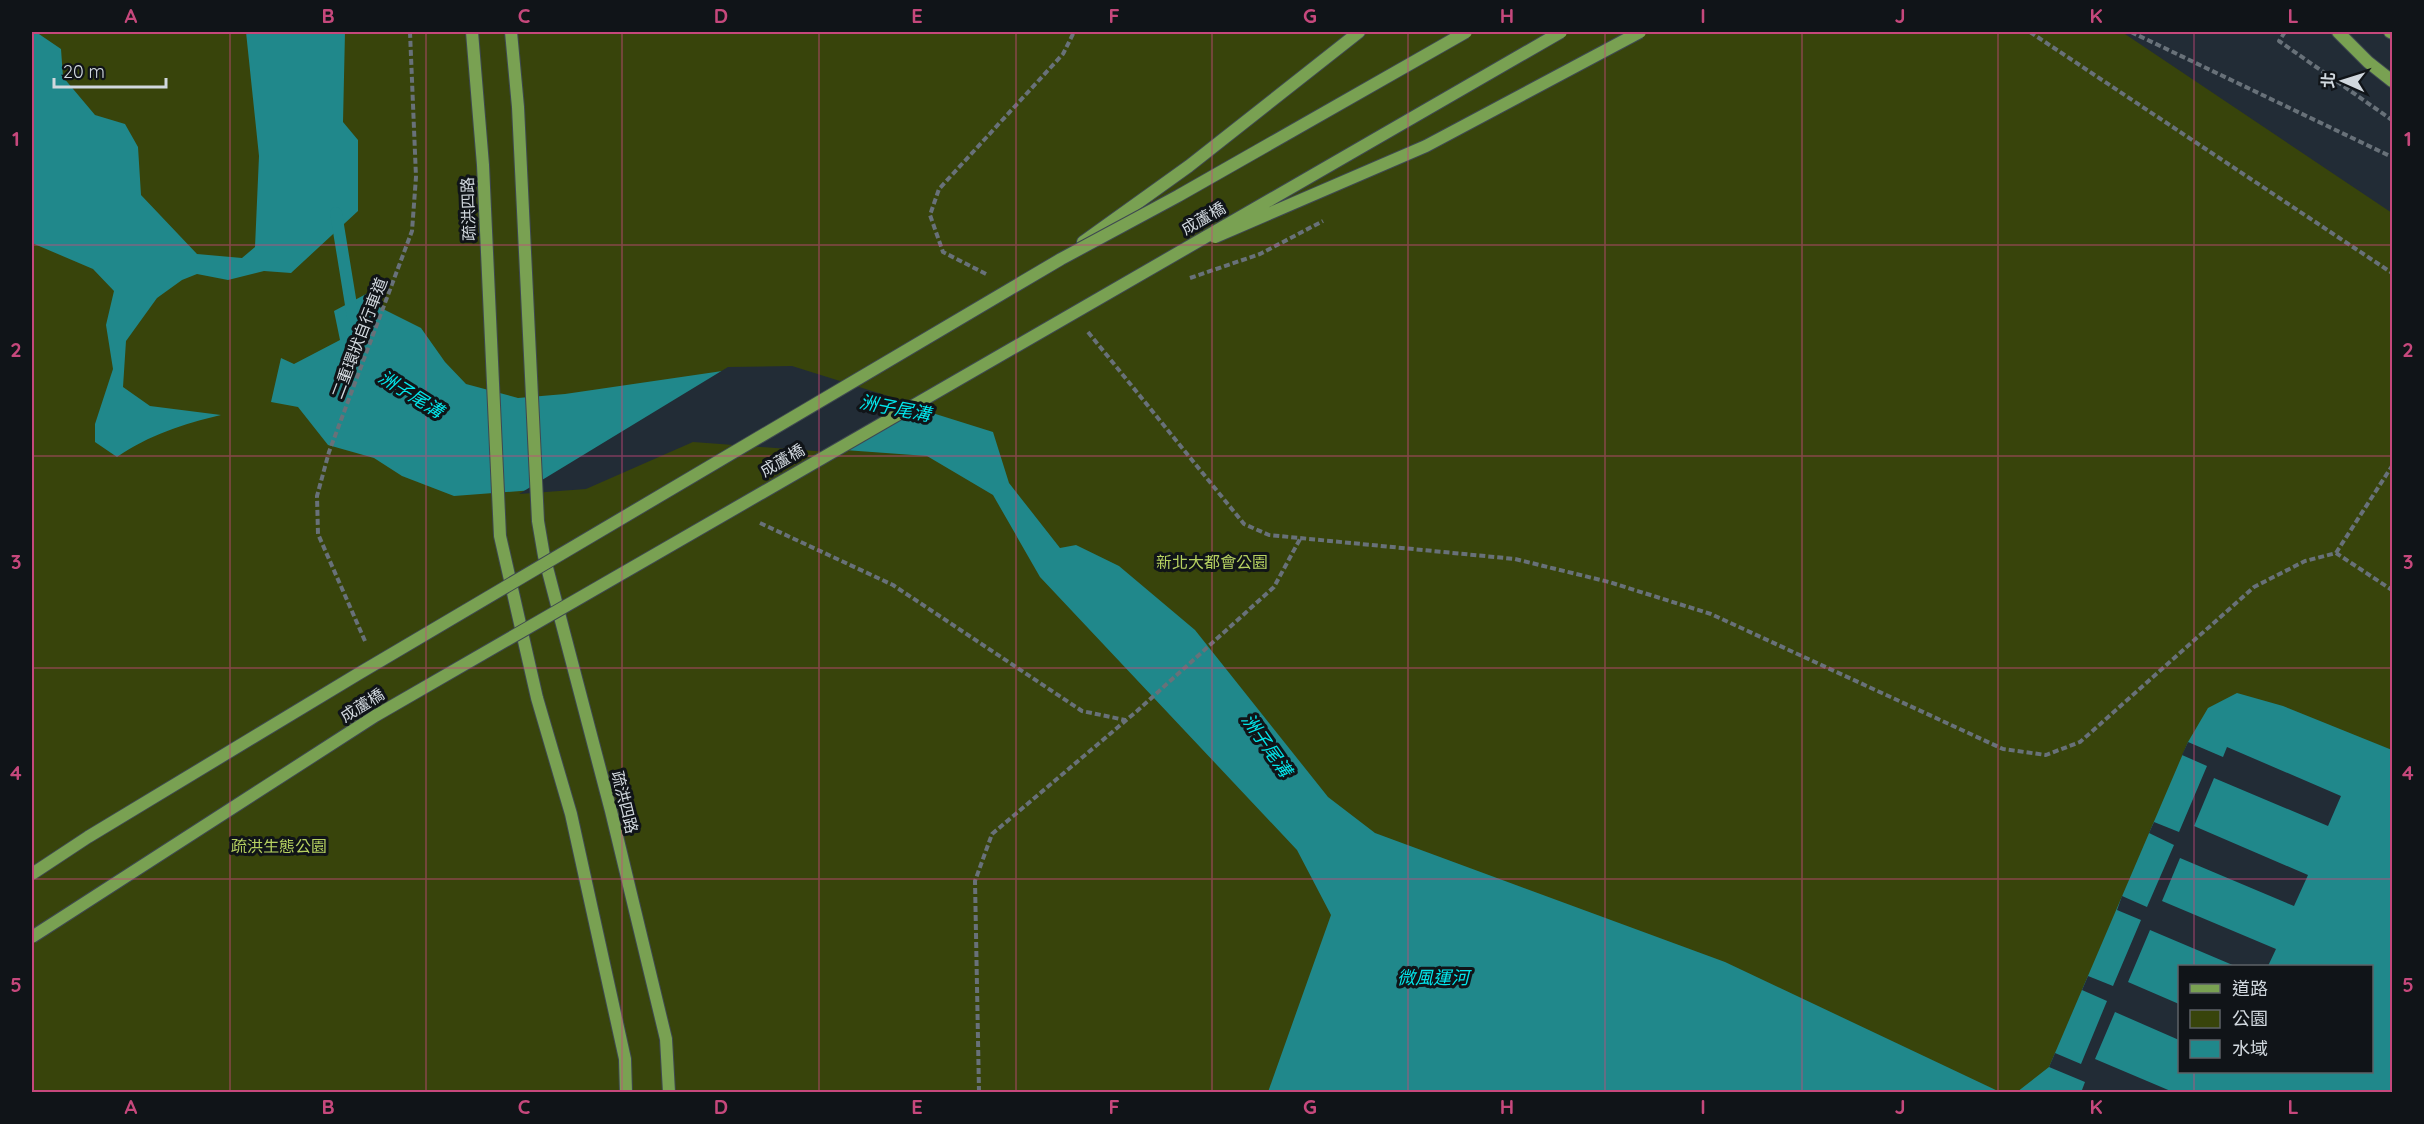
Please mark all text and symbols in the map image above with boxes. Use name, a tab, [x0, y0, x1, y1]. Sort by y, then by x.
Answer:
text: A	[125, 3, 138, 28]
text: B	[321, 3, 335, 28]
text: C	[518, 3, 531, 28]
text: D	[714, 3, 728, 28]
text: E	[911, 3, 923, 28]
text: F	[1108, 3, 1120, 28]
text: G	[1303, 3, 1317, 28]
text: H	[1500, 3, 1514, 28]
text: I	[1700, 3, 1706, 28]
text: J	[1894, 3, 1906, 28]
text: K	[2089, 3, 2103, 28]
text: L	[2287, 3, 2299, 28]
scale bar	[54, 51, 166, 89]
north arrow	[2313, 51, 2373, 111]
text: 20 m	[63, 60, 105, 83]
text: 北	[2318, 72, 2338, 89]
text: 1	[12, 126, 20, 151]
text: 1	[2404, 126, 2412, 151]
street label: 疏洪四路	[457, 177, 479, 241]
street label: 成蘆橋	[1177, 197, 1229, 239]
street label: 二重環狀自行車道	[327, 275, 391, 401]
text: 2	[10, 337, 22, 362]
text: 2	[2402, 337, 2414, 362]
water label: 洲子尾溝	[374, 365, 450, 424]
water label: 洲子尾溝	[857, 390, 935, 427]
street label: 成蘆橋	[756, 439, 808, 481]
text: 3	[11, 549, 21, 574]
text: 3	[2403, 549, 2413, 574]
park label: 新北大都會公園	[1156, 552, 1268, 572]
street label: 成蘆橋	[336, 684, 388, 726]
water label: 洲子尾溝	[1237, 709, 1299, 784]
text: 4	[10, 760, 22, 785]
text: 4	[2402, 760, 2414, 785]
street label: 疏洪四路	[608, 769, 642, 835]
park label: 疏洪生態公園	[231, 836, 327, 856]
legend	[2178, 965, 2373, 1073]
water label: 微風運河	[1397, 966, 1472, 989]
text: 5	[10, 972, 22, 997]
text: 5	[2402, 972, 2414, 997]
text: 道路	[2232, 977, 2268, 1000]
text: 公園	[2232, 1007, 2268, 1030]
text: 水域	[2232, 1037, 2268, 1060]
text: A	[125, 1094, 138, 1119]
text: B	[321, 1094, 335, 1119]
text: C	[518, 1094, 531, 1119]
text: D	[714, 1094, 728, 1119]
text: E	[911, 1094, 923, 1119]
text: F	[1108, 1094, 1120, 1119]
text: G	[1303, 1094, 1317, 1119]
text: H	[1500, 1094, 1514, 1119]
text: I	[1700, 1094, 1706, 1119]
text: J	[1894, 1094, 1906, 1119]
text: K	[2089, 1094, 2103, 1119]
text: L	[2287, 1094, 2299, 1119]

